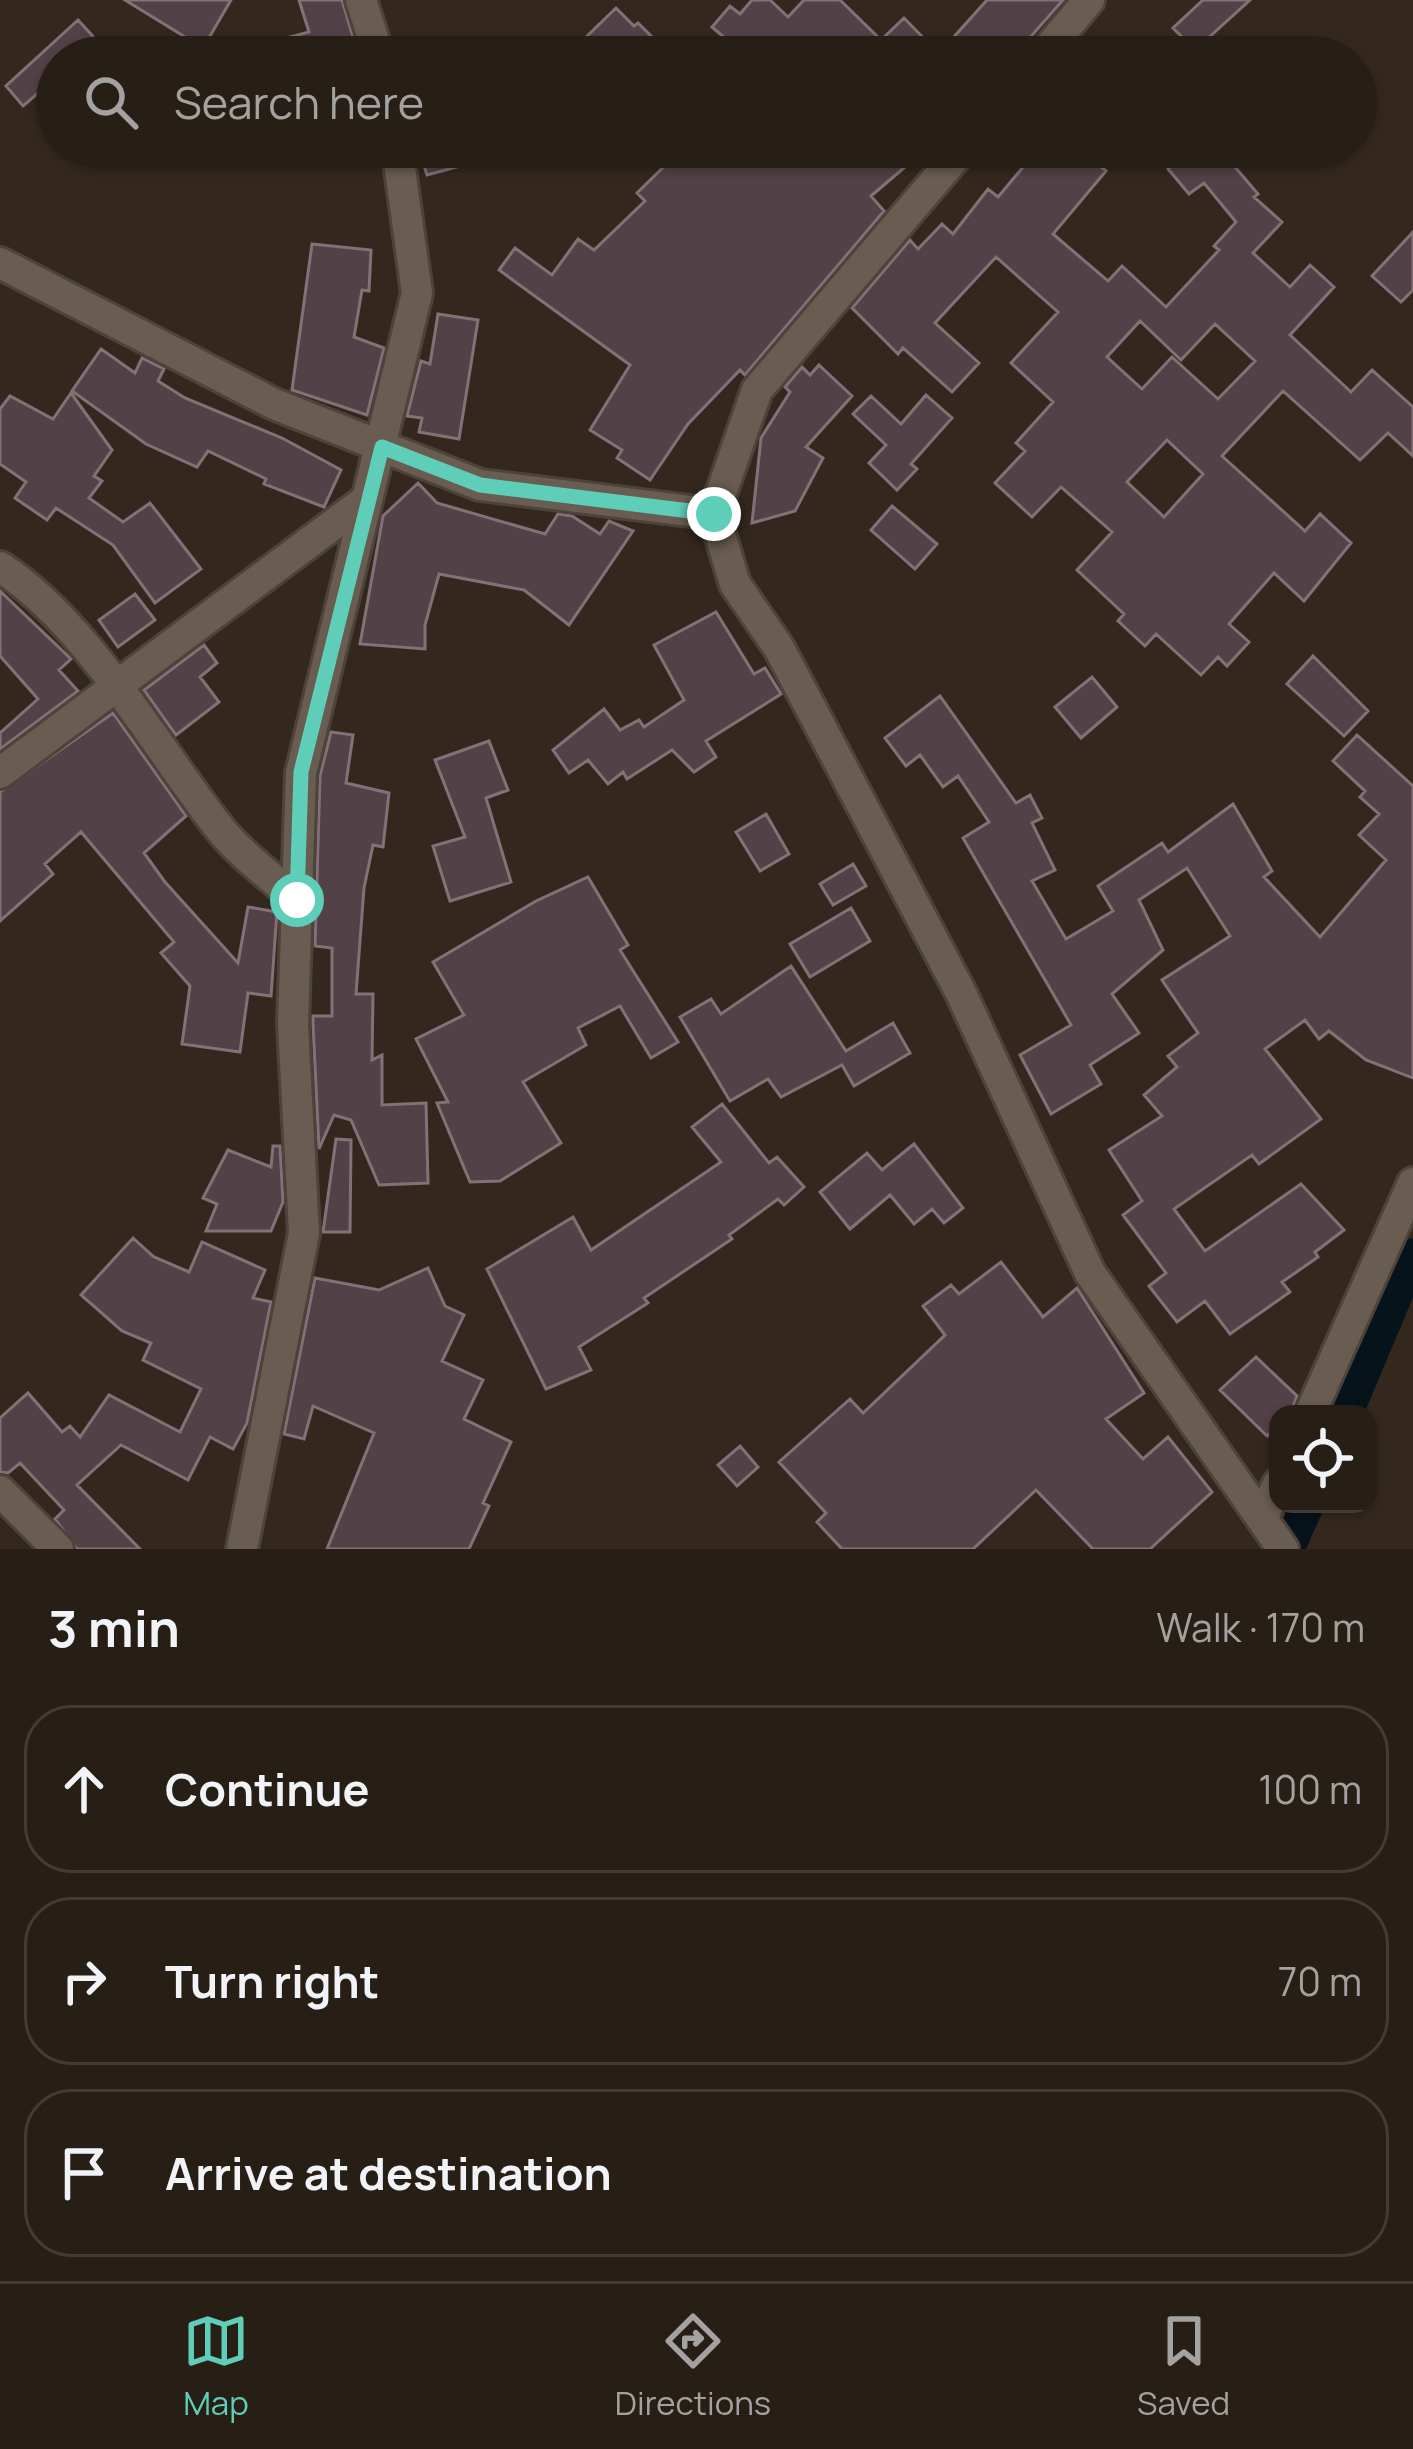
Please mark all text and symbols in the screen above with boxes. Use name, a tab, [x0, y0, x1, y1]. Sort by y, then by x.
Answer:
search box	[36, 36, 1377, 168]
icon: search	[78, 69, 144, 135]
text: Search here	[174, 71, 424, 133]
route end	[687, 487, 741, 541]
route start	[270, 873, 324, 927]
map controls	[1269, 1405, 1377, 1513]
button: locate	[1269, 1405, 1377, 1513]
text: 3 min	[48, 1593, 180, 1662]
text: Walk · 170 m	[1156, 1600, 1365, 1654]
icon: ahead	[51, 1756, 117, 1822]
text: Continue	[165, 1758, 370, 1820]
text: 100 m	[1258, 1762, 1362, 1816]
icon: right	[51, 1948, 117, 2014]
text: Turn right	[165, 1950, 379, 2012]
text: 70 m	[1278, 1954, 1362, 2008]
icon: arrive	[51, 2140, 117, 2206]
text: Arrive at destination	[165, 2142, 612, 2204]
tab: Map	[183, 2308, 249, 2425]
tab: Directions	[615, 2308, 771, 2425]
tab: Saved	[1137, 2308, 1230, 2425]

